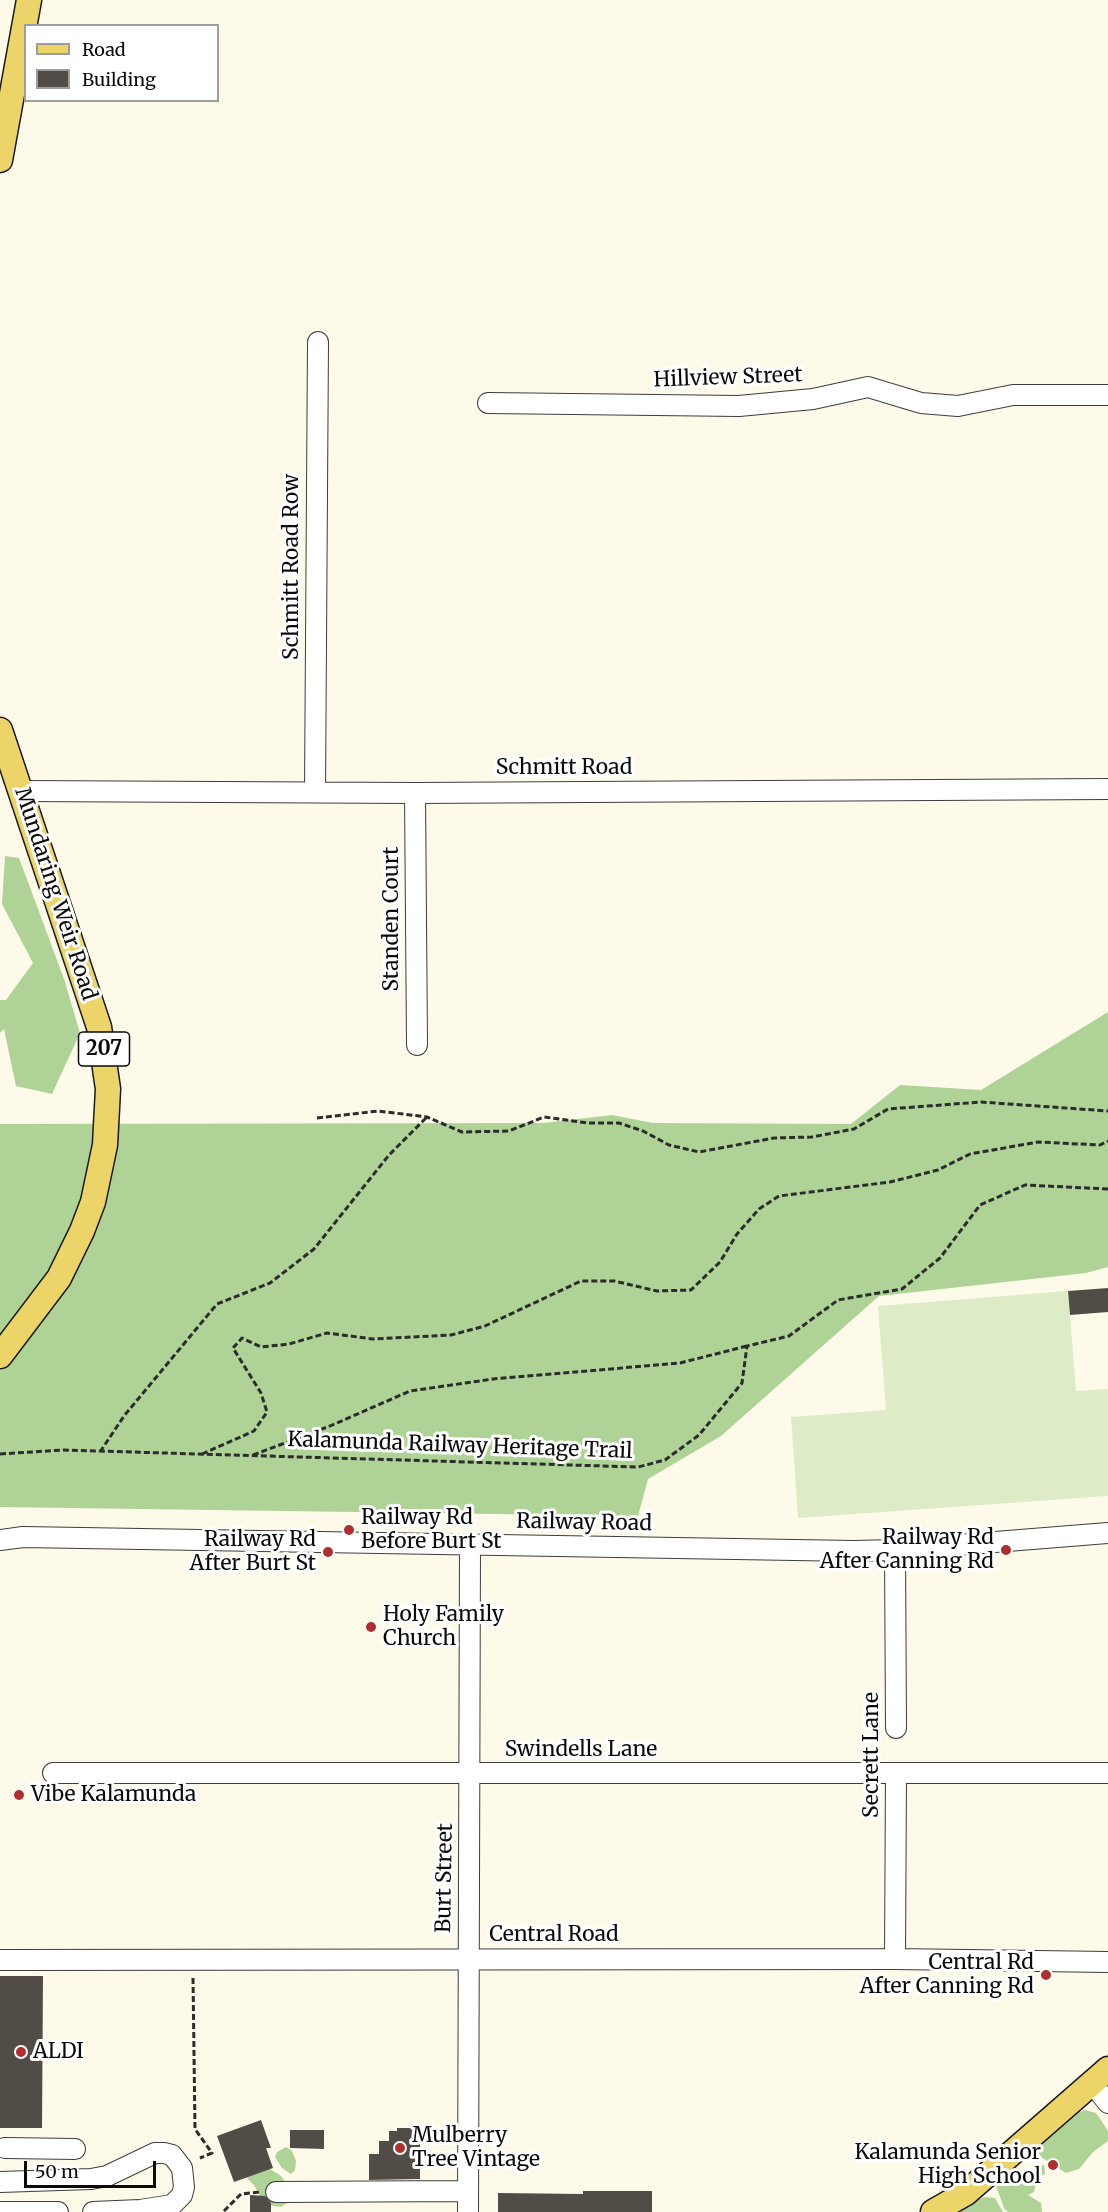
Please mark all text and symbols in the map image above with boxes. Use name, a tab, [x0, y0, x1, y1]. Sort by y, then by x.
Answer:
legend	[24, 24, 219, 102]
text: Road	[82, 38, 126, 61]
text: Building	[82, 68, 156, 91]
street label: Hillview Street	[653, 363, 803, 393]
street label: Schmitt Road Row	[279, 474, 305, 660]
street label: Schmitt Road	[496, 755, 632, 781]
street label: Mundaring Weir Road	[9, 784, 101, 1004]
street label: Standen Court	[379, 847, 405, 991]
road number: 207	[78, 1032, 130, 1066]
street label: Kalamunda Railway Heritage Trail	[287, 1427, 633, 1465]
place label: Railway Rd Before Burt St	[361, 1505, 502, 1555]
street label: Railway Road	[516, 1509, 652, 1537]
marker: Railway Rd Before Burt St	[342, 1523, 356, 1537]
place label: Railway Rd After Canning Rd	[820, 1525, 994, 1575]
place label: Railway Rd After Burt St	[190, 1527, 316, 1577]
marker: Railway Rd After Canning Rd	[999, 1543, 1013, 1557]
marker: Railway Rd After Burt St	[321, 1545, 335, 1559]
place label: Holy Family Church	[383, 1602, 504, 1652]
marker: Holy Family Church	[364, 1620, 378, 1634]
street label: Secrett Lane	[859, 1692, 885, 1818]
street label: Swindells Lane	[505, 1737, 657, 1763]
place label: Vibe Kalamunda	[31, 1782, 196, 1808]
marker: Vibe Kalamunda	[12, 1788, 26, 1802]
street label: Burt Street	[431, 1823, 459, 1933]
street label: Central Road	[489, 1922, 619, 1948]
place label: Central Rd After Canning Rd	[860, 1950, 1034, 2000]
marker: Central Rd After Canning Rd	[1039, 1968, 1053, 1982]
place label: ALDI	[33, 2039, 84, 2065]
marker: ALDI	[14, 2045, 28, 2059]
place label: Mulberry Tree Vintage	[412, 2123, 540, 2173]
place label: Kalamunda Senior High School	[854, 2140, 1041, 2190]
marker: Mulberry Tree Vintage	[393, 2141, 407, 2155]
scale bar	[27, 2149, 159, 2187]
marker: Kalamunda Senior High School	[1046, 2158, 1060, 2172]
text: 50 m	[35, 2160, 79, 2183]

